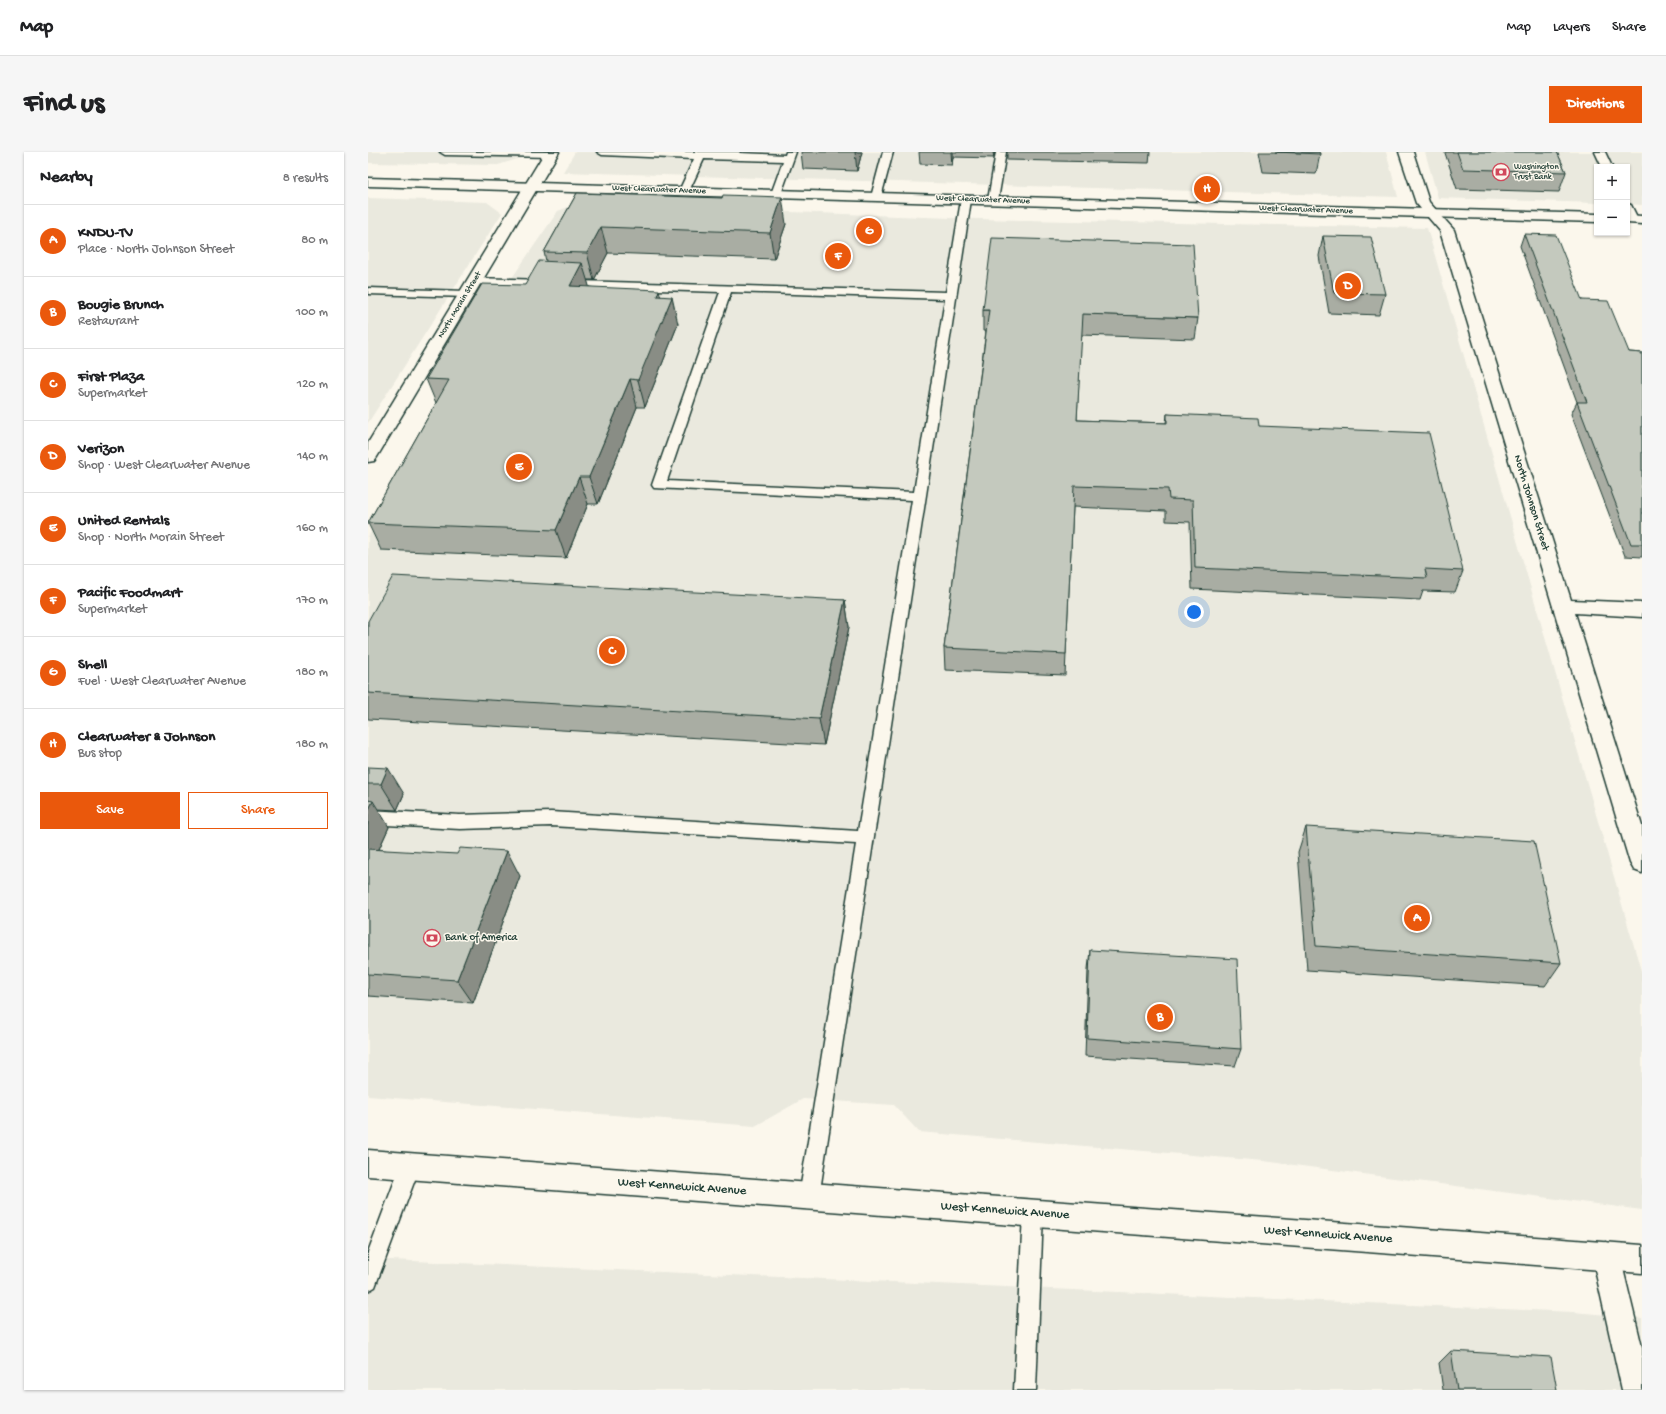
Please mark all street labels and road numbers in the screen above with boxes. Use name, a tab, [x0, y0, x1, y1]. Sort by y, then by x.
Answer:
street label: West Clearwater Avenue	[612, 183, 706, 197]
street label: West Clearwater Avenue	[936, 193, 1030, 207]
street label: West Clearwater Avenue	[1259, 203, 1353, 217]
street label: North Morain Street	[436, 269, 485, 340]
street label: North Johnson Street	[1511, 454, 1552, 554]
street label: West Kennewick Avenue	[617, 1175, 747, 1199]
street label: West Kennewick Avenue	[940, 1199, 1070, 1223]
street label: West Kennewick Avenue	[1263, 1223, 1393, 1247]

